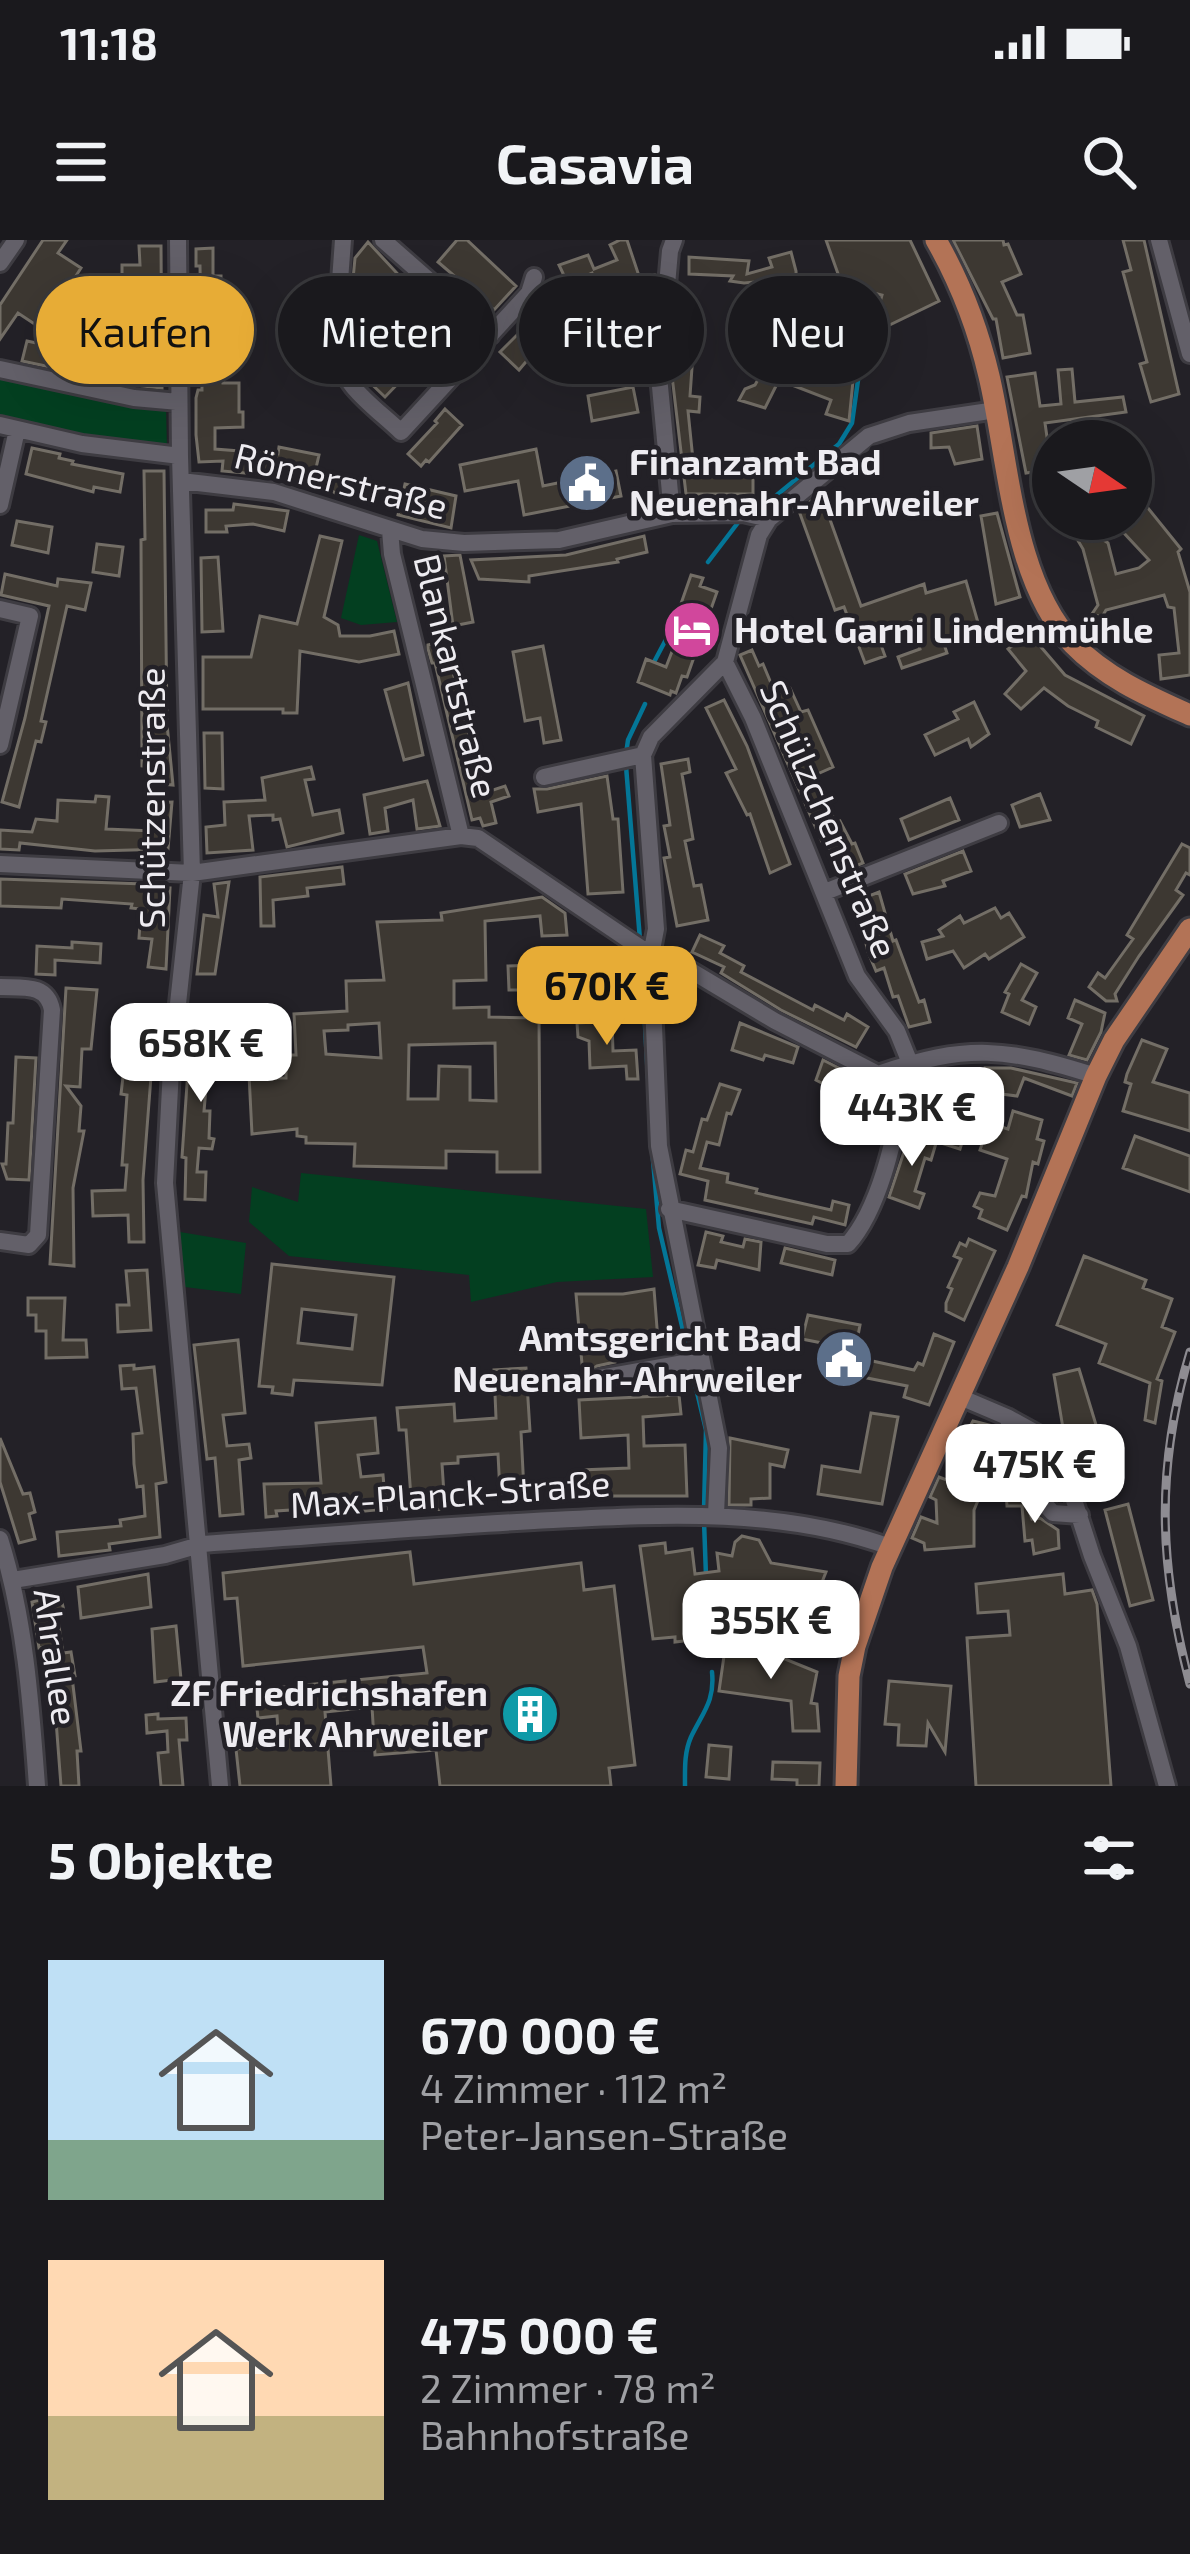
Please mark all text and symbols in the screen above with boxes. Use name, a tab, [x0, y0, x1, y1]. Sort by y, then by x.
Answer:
text: 11:18	[60, 15, 158, 69]
icon: menu	[48, 129, 114, 195]
icon: search	[1076, 129, 1142, 195]
text: Casavia	[496, 130, 694, 195]
chip: Kaufen	[36, 276, 254, 384]
chip: Mieten	[278, 276, 495, 384]
chip: Filter	[519, 276, 704, 384]
chip: Neu	[728, 276, 888, 384]
north arrow	[1032, 420, 1152, 540]
map controls	[1032, 420, 1152, 540]
street label: Römerstraße	[231, 432, 452, 527]
place label: Finanzamt Bad Neuenahr-Ahrweiler	[629, 439, 979, 523]
public building icon: Finanzamt Bad Neuenahr-Ahrweiler	[556, 452, 618, 514]
street label: Blankartstraße	[406, 549, 509, 802]
hotel icon: Hotel Garni Lindenmühle	[661, 599, 723, 661]
place label: Hotel Garni Lindenmühle	[734, 607, 1154, 650]
street label: Schützenstraße	[129, 667, 172, 929]
street label: Schülzchenstraße	[753, 673, 908, 963]
pin: 670K €	[509, 946, 705, 1048]
text: 670K €	[544, 961, 670, 1008]
pin: 658K €	[103, 1003, 299, 1105]
text: 658K €	[138, 1018, 264, 1065]
pin: 443K €	[814, 1067, 1010, 1169]
text: 443K €	[847, 1082, 977, 1129]
place label: Amtsgericht Bad Neuenahr-Ahrweiler	[452, 1315, 803, 1399]
public building icon: Amtsgericht Bad Neuenahr-Ahrweiler	[813, 1328, 875, 1390]
pin: 475K €	[937, 1424, 1133, 1526]
text: 475K €	[973, 1439, 1097, 1486]
street label: Max-Planck-Straße	[288, 1460, 611, 1525]
pin: 355K €	[673, 1580, 869, 1682]
street label: Ahrallee	[27, 1586, 88, 1728]
text: 355K €	[710, 1595, 832, 1642]
place label: ZF Friedrichshafen Werk Ahrweiler	[170, 1670, 489, 1754]
building icon: ZF Friedrichshafen Werk Ahrweiler	[499, 1683, 561, 1745]
icon: filters	[1076, 1825, 1142, 1891]
text: 5 Objekte	[48, 1828, 274, 1889]
text: 670 000 €	[420, 2003, 661, 2064]
icon: home	[144, 2008, 288, 2152]
text: 4 Zimmer · 112 m²	[420, 2064, 727, 2111]
text: Peter-Jansen-Straße	[420, 2111, 788, 2158]
text: 475 000 €	[420, 2303, 659, 2364]
icon: home	[144, 2308, 288, 2452]
text: 2 Zimmer · 78 m²	[420, 2364, 716, 2411]
text: Bahnhofstraße	[420, 2411, 690, 2458]

